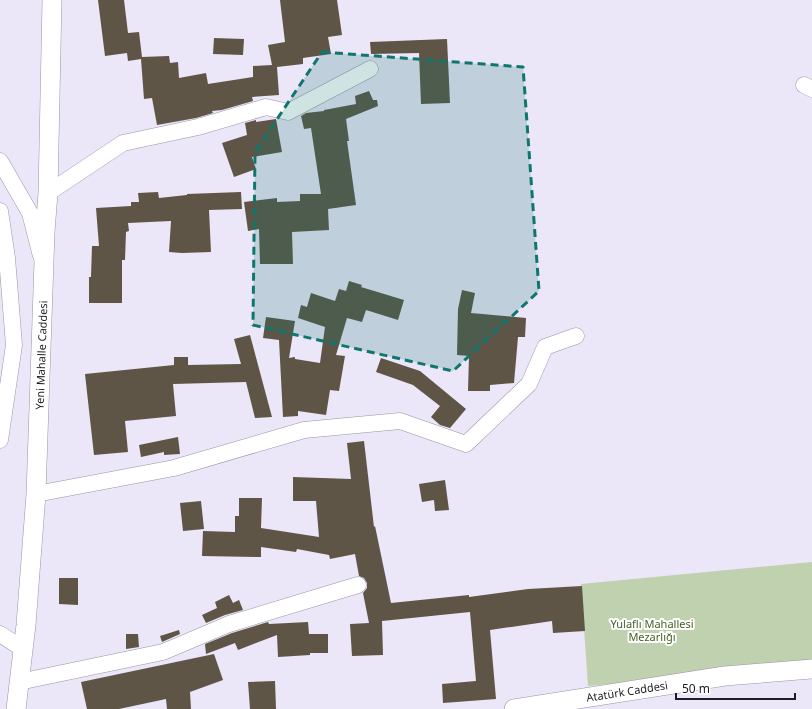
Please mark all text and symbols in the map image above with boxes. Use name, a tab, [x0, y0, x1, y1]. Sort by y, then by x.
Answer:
street label: Yeni Mahalle Caddesi	[32, 300, 50, 410]
park label: Yulaflı Mahallesi Mezarlığı	[610, 616, 694, 644]
scale bar	[676, 675, 795, 701]
street label: Atatürk Caddesi	[585, 677, 669, 705]
text: 50 m	[682, 680, 710, 697]

